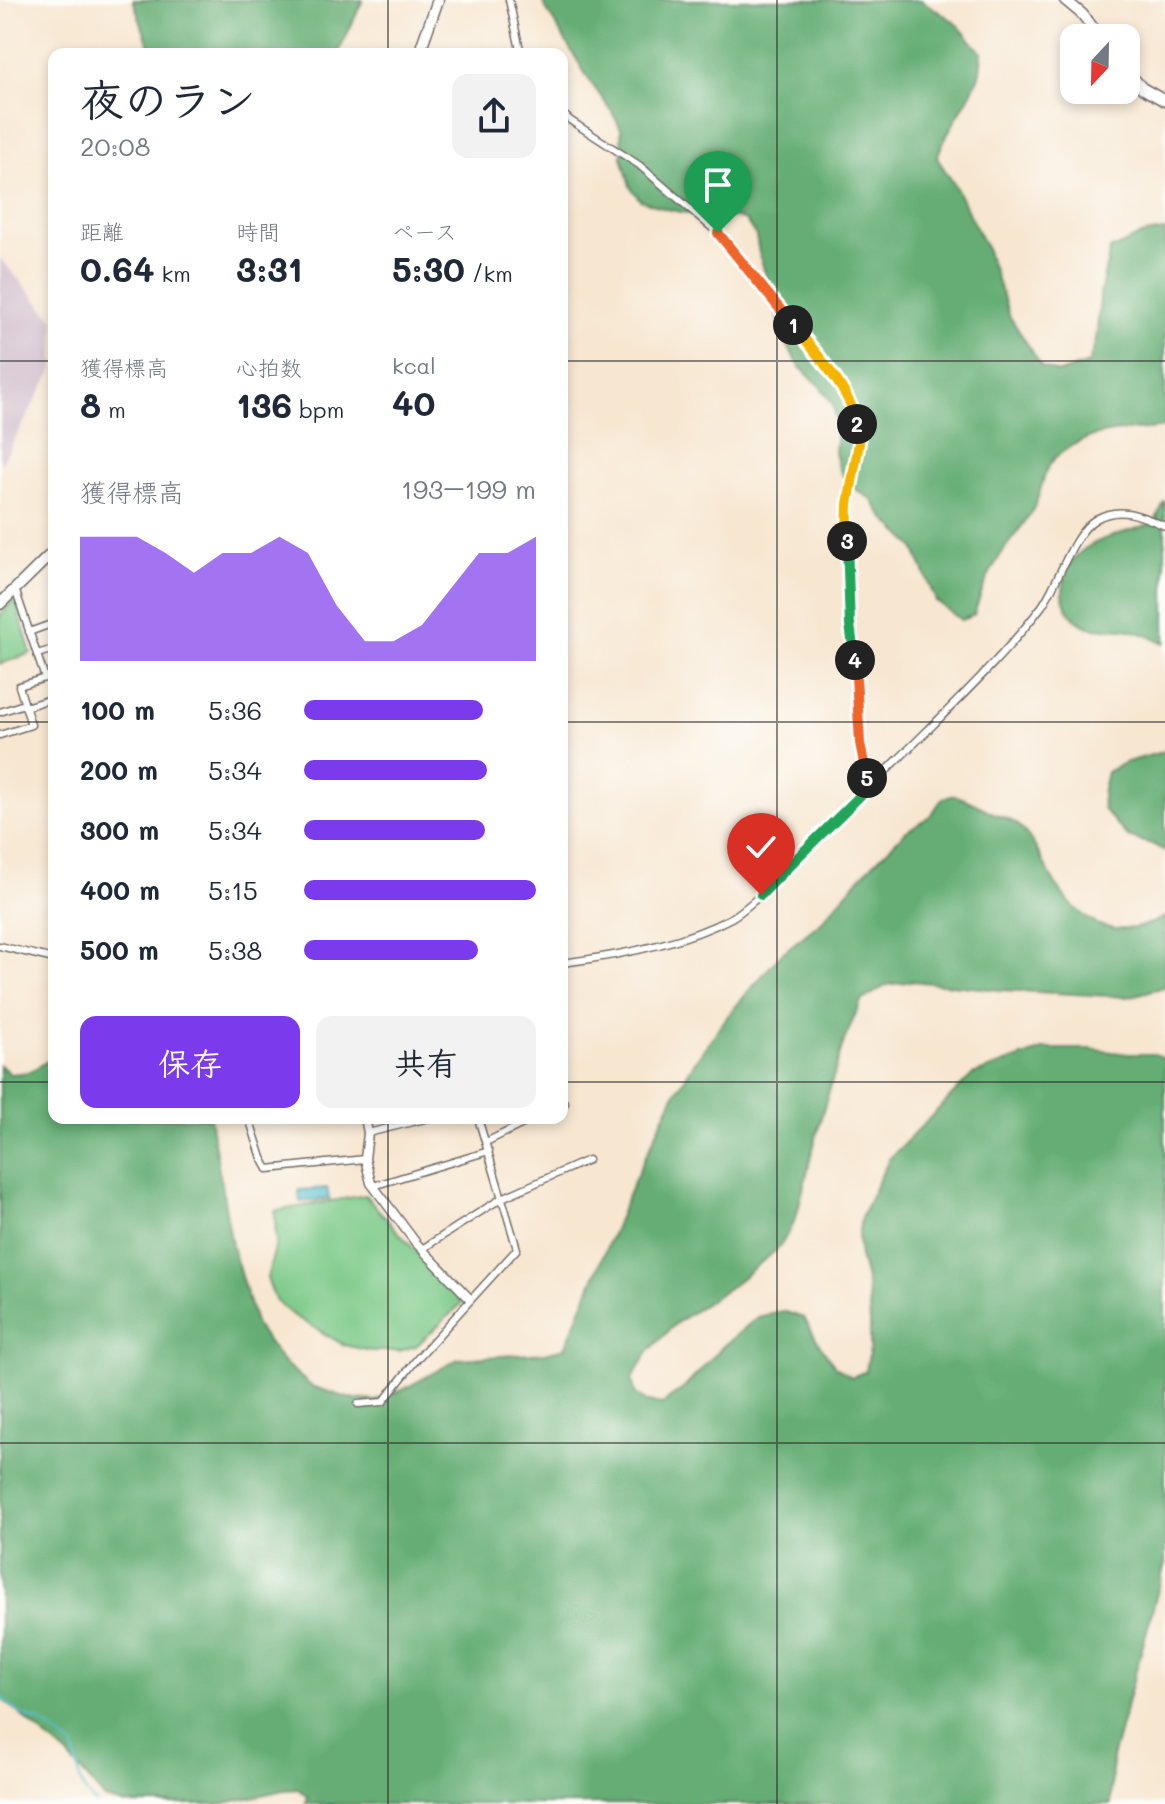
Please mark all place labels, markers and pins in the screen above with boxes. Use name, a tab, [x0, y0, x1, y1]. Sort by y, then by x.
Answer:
pin	[684, 151, 752, 233]
pin: 1	[773, 305, 813, 345]
pin: 2	[837, 404, 877, 444]
pin: 3	[827, 521, 867, 561]
pin: 4	[835, 640, 875, 680]
pin: 5	[847, 758, 887, 798]
pin	[727, 813, 795, 895]

